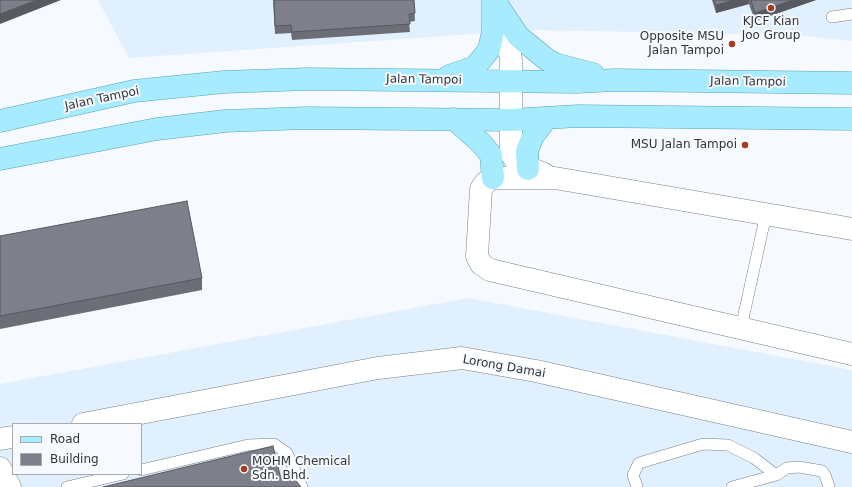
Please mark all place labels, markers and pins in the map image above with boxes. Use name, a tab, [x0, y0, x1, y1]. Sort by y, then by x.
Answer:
marker: KJCF Kian Joo Group	[766, 3, 776, 13]
place label: KJCF Kian Joo Group	[742, 15, 800, 43]
place label: Opposite MSU Jalan Tampoi	[640, 30, 724, 58]
marker: Opposite MSU Jalan Tampoi	[727, 39, 737, 49]
place label: MSU Jalan Tampoi	[631, 138, 737, 152]
marker: MSU Jalan Tampoi	[740, 140, 750, 150]
place label: MOHM Chemical Sdn. Bhd.	[252, 455, 351, 483]
marker: MOHM Chemical Sdn. Bhd.	[239, 464, 249, 474]

